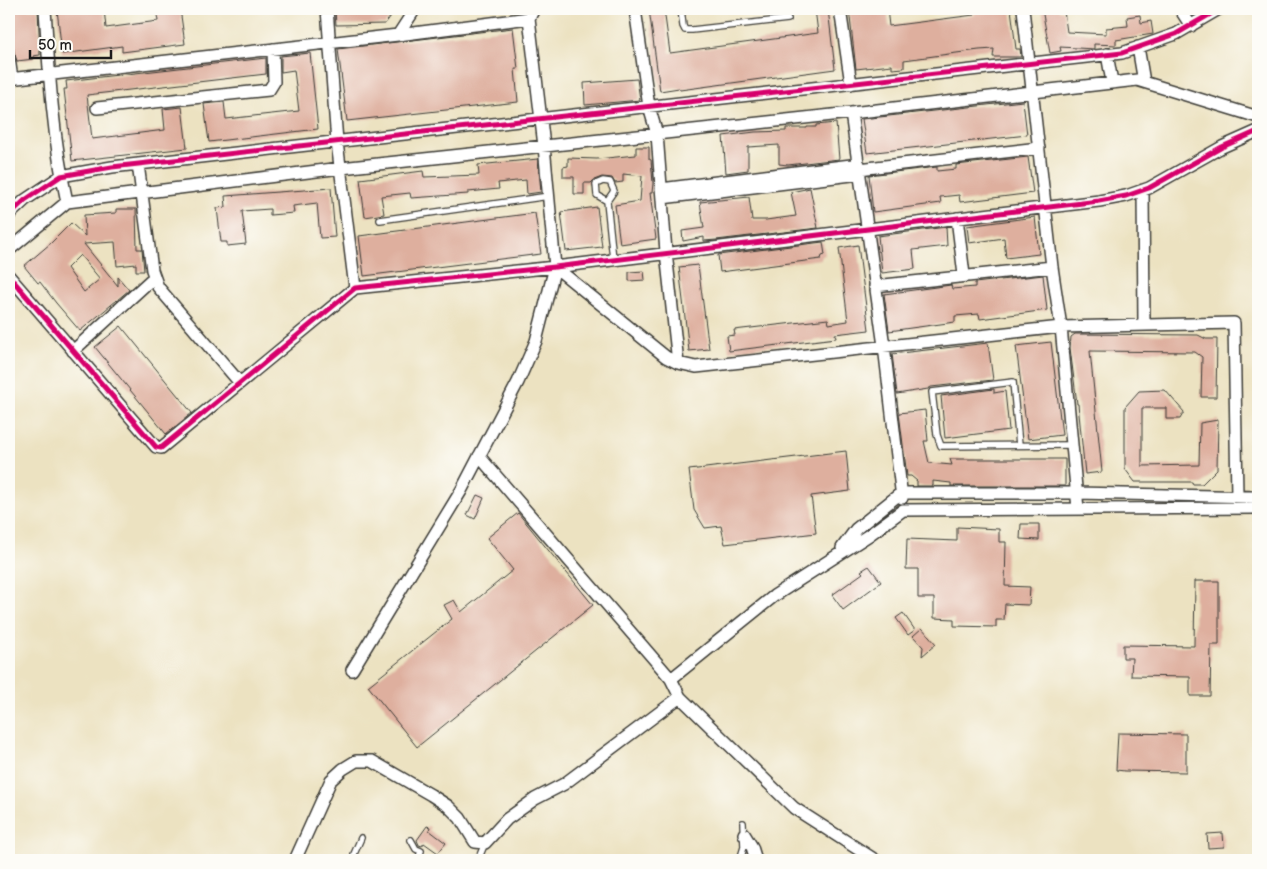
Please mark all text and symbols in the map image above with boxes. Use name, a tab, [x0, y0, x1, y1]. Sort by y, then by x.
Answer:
scale bar	[30, 28, 111, 60]
text: 50 m	[38, 36, 72, 55]

